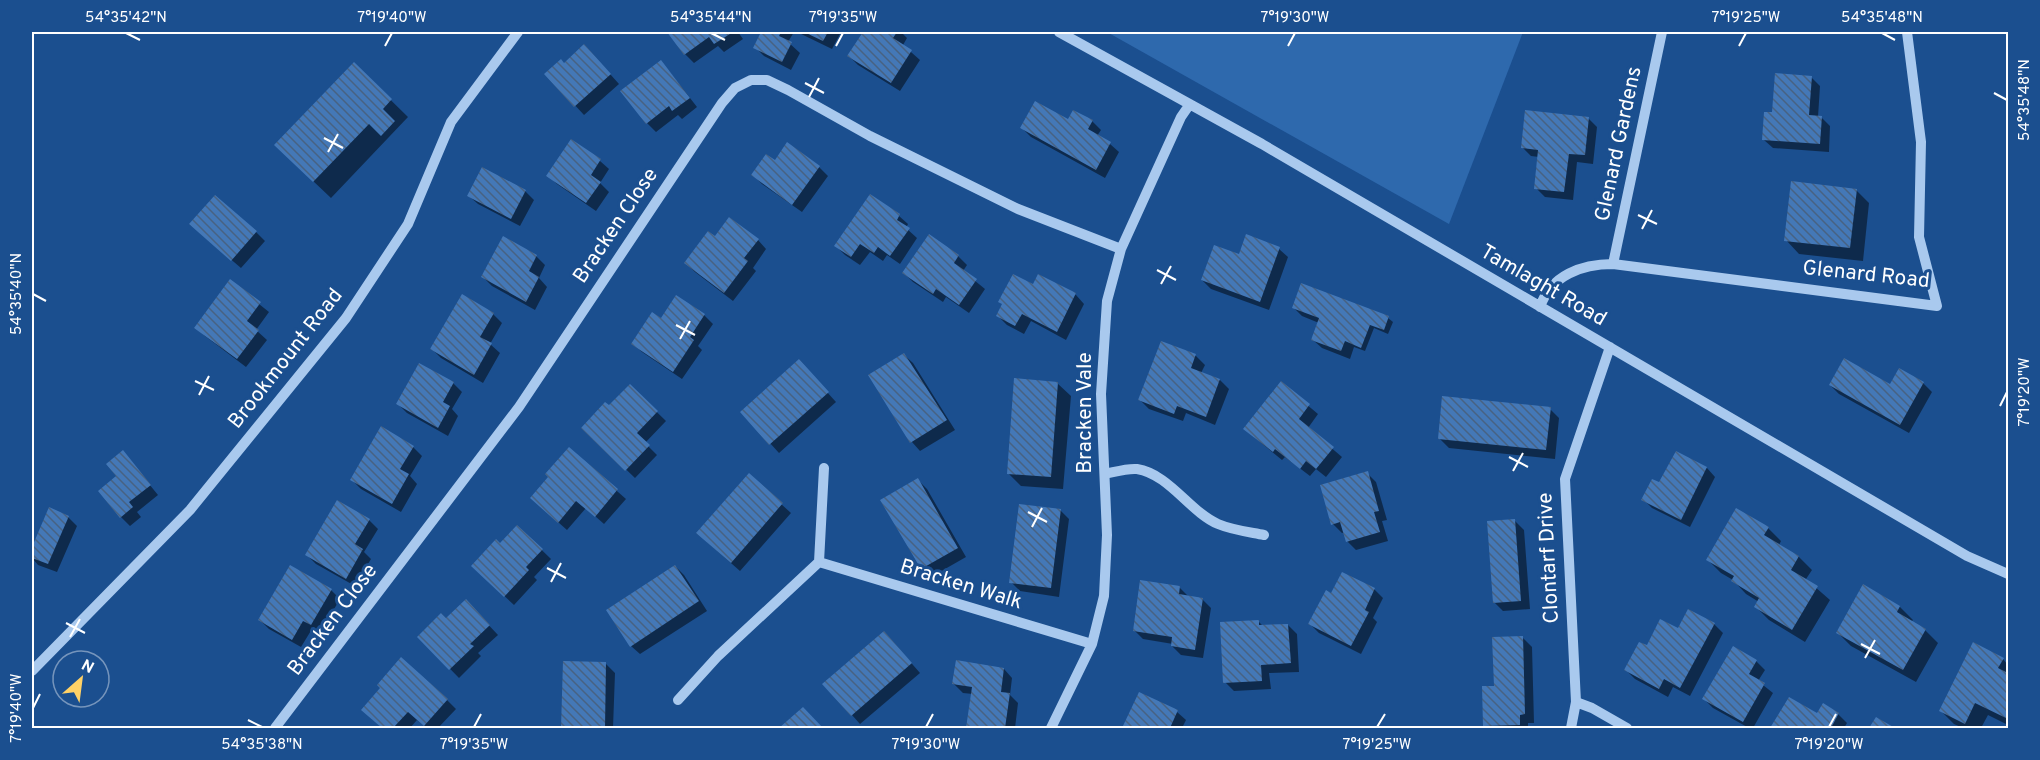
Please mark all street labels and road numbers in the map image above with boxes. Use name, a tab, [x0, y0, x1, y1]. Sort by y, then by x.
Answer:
street label: Glenard Gardens	[1589, 64, 1649, 224]
street label: Bracken Close	[567, 163, 665, 289]
street label: Tamlaght Road	[1475, 239, 1611, 333]
street label: Glenard Road	[1801, 255, 1931, 295]
street label: Brookmount Road	[223, 283, 349, 435]
street label: Bracken Vale	[1072, 352, 1099, 474]
street label: Clontarf Drive	[1532, 492, 1566, 624]
street label: Bracken Walk	[897, 554, 1025, 616]
street label: Bracken Close	[282, 558, 384, 682]

